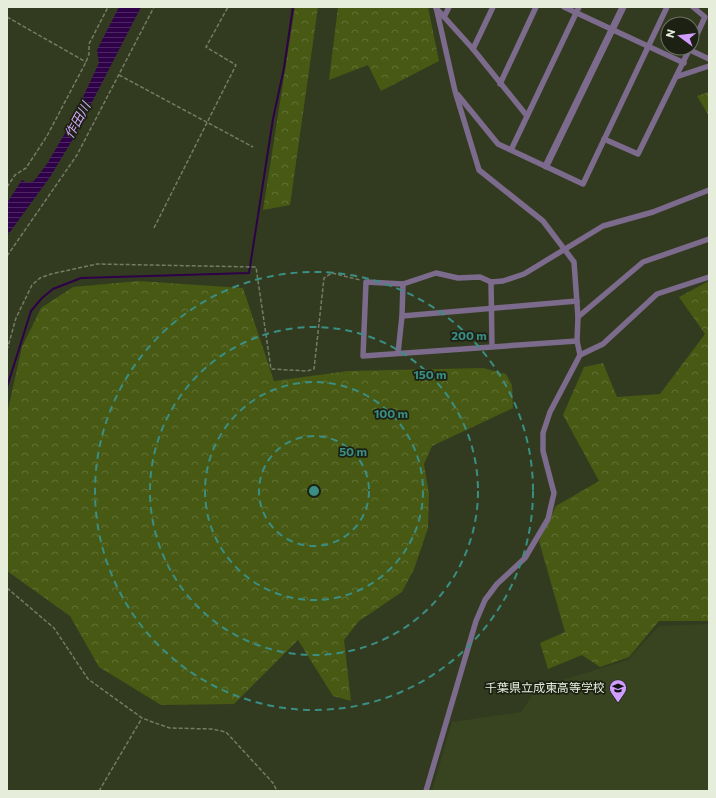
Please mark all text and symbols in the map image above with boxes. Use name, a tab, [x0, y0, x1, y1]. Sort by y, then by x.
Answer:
north arrow	[660, 16, 700, 56]
text: N	[663, 28, 677, 39]
water label: 作田川	[61, 97, 94, 141]
text: 200 m	[451, 328, 487, 342]
text: 150 m	[413, 367, 447, 381]
text: 100 m	[374, 406, 408, 420]
text: 50 m	[339, 444, 367, 458]
centre of rings	[307, 484, 321, 498]
school or university icon: 千葉県立成東高等学校	[608, 678, 628, 703]
place label: 千葉県立成東高等学校	[485, 680, 605, 694]

